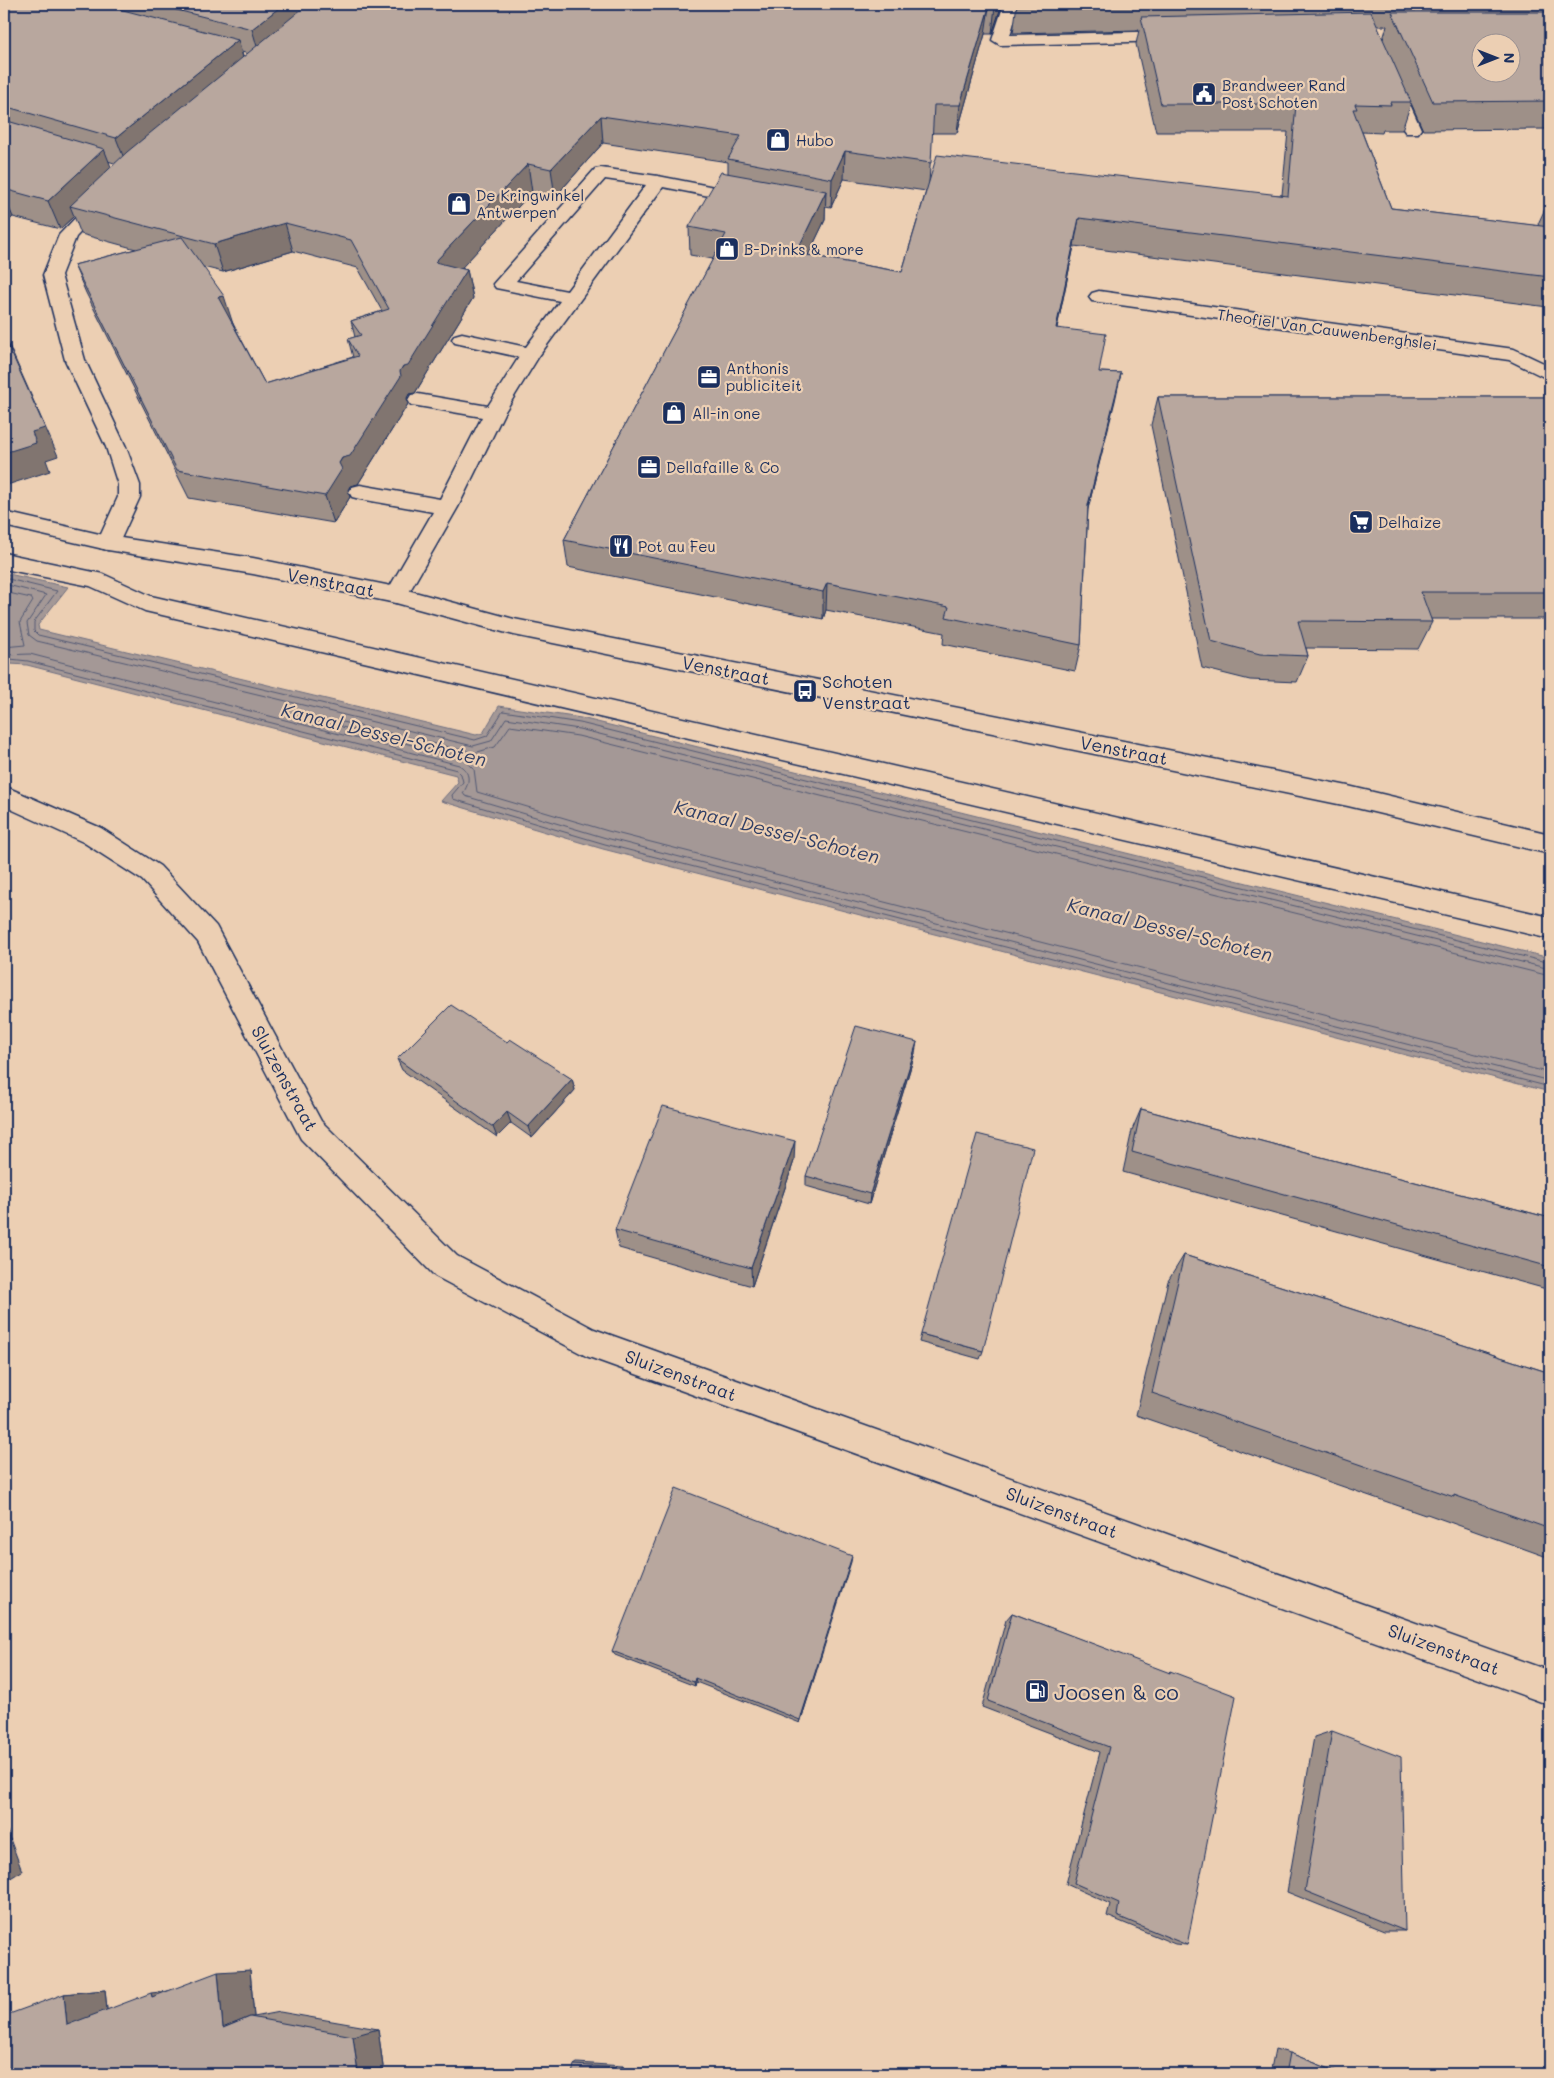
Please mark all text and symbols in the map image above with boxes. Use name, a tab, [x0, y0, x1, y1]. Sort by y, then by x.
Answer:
north arrow	[1472, 32, 1522, 82]
text: N	[1500, 53, 1519, 63]
place label: Brandweer Rand Post Schoten	[1222, 75, 1345, 112]
public building icon: Brandweer Rand Post Schoten	[1191, 81, 1217, 107]
shop icon: Hubo	[765, 127, 791, 153]
place label: Hubo	[796, 130, 833, 150]
place label: De Kringwinkel Antwerpen	[476, 185, 584, 222]
shop icon: De Kringwinkel Antwerpen	[446, 191, 472, 217]
shop icon: B-Drinks & more	[714, 236, 740, 262]
place label: B-Drinks & more	[744, 239, 864, 259]
street label: Theofiel Van Cauwenberghslei	[1216, 304, 1438, 354]
place label: Anthonis publiciteit	[726, 358, 802, 395]
office icon: Anthonis publiciteit	[696, 364, 722, 390]
shop icon: All-in one	[661, 400, 687, 426]
place label: All-in one	[692, 403, 760, 423]
office icon: Dellafaille & Co	[636, 454, 662, 480]
place label: Dellafaille & Co	[666, 457, 779, 477]
supermarket icon: Delhaize	[1348, 509, 1374, 535]
place label: Delhaize	[1378, 512, 1441, 532]
restaurant icon: Pot au Feu	[608, 533, 634, 559]
place label: Pot au Feu	[638, 536, 716, 556]
street label: Venstraat	[285, 562, 377, 602]
street label: Venstraat	[680, 650, 772, 690]
place label: Schoten Venstraat	[822, 669, 911, 714]
bus stop icon: Schoten Venstraat	[792, 678, 818, 704]
water label: Kanaal Dessel-Schoten	[279, 696, 489, 772]
street label: Venstraat	[1078, 730, 1170, 770]
water label: Kanaal Dessel-Schoten	[672, 793, 882, 869]
water label: Kanaal Dessel-Schoten	[1065, 891, 1275, 967]
street label: Sluizenstraat	[246, 1021, 324, 1135]
street label: Sluizenstraat	[622, 1344, 740, 1406]
street label: Sluizenstraat	[1003, 1481, 1121, 1543]
street label: Sluizenstraat	[1385, 1618, 1503, 1680]
fuel station icon: Joosen & co	[1024, 1678, 1050, 1704]
place label: Joosen & co	[1054, 1678, 1179, 1705]

